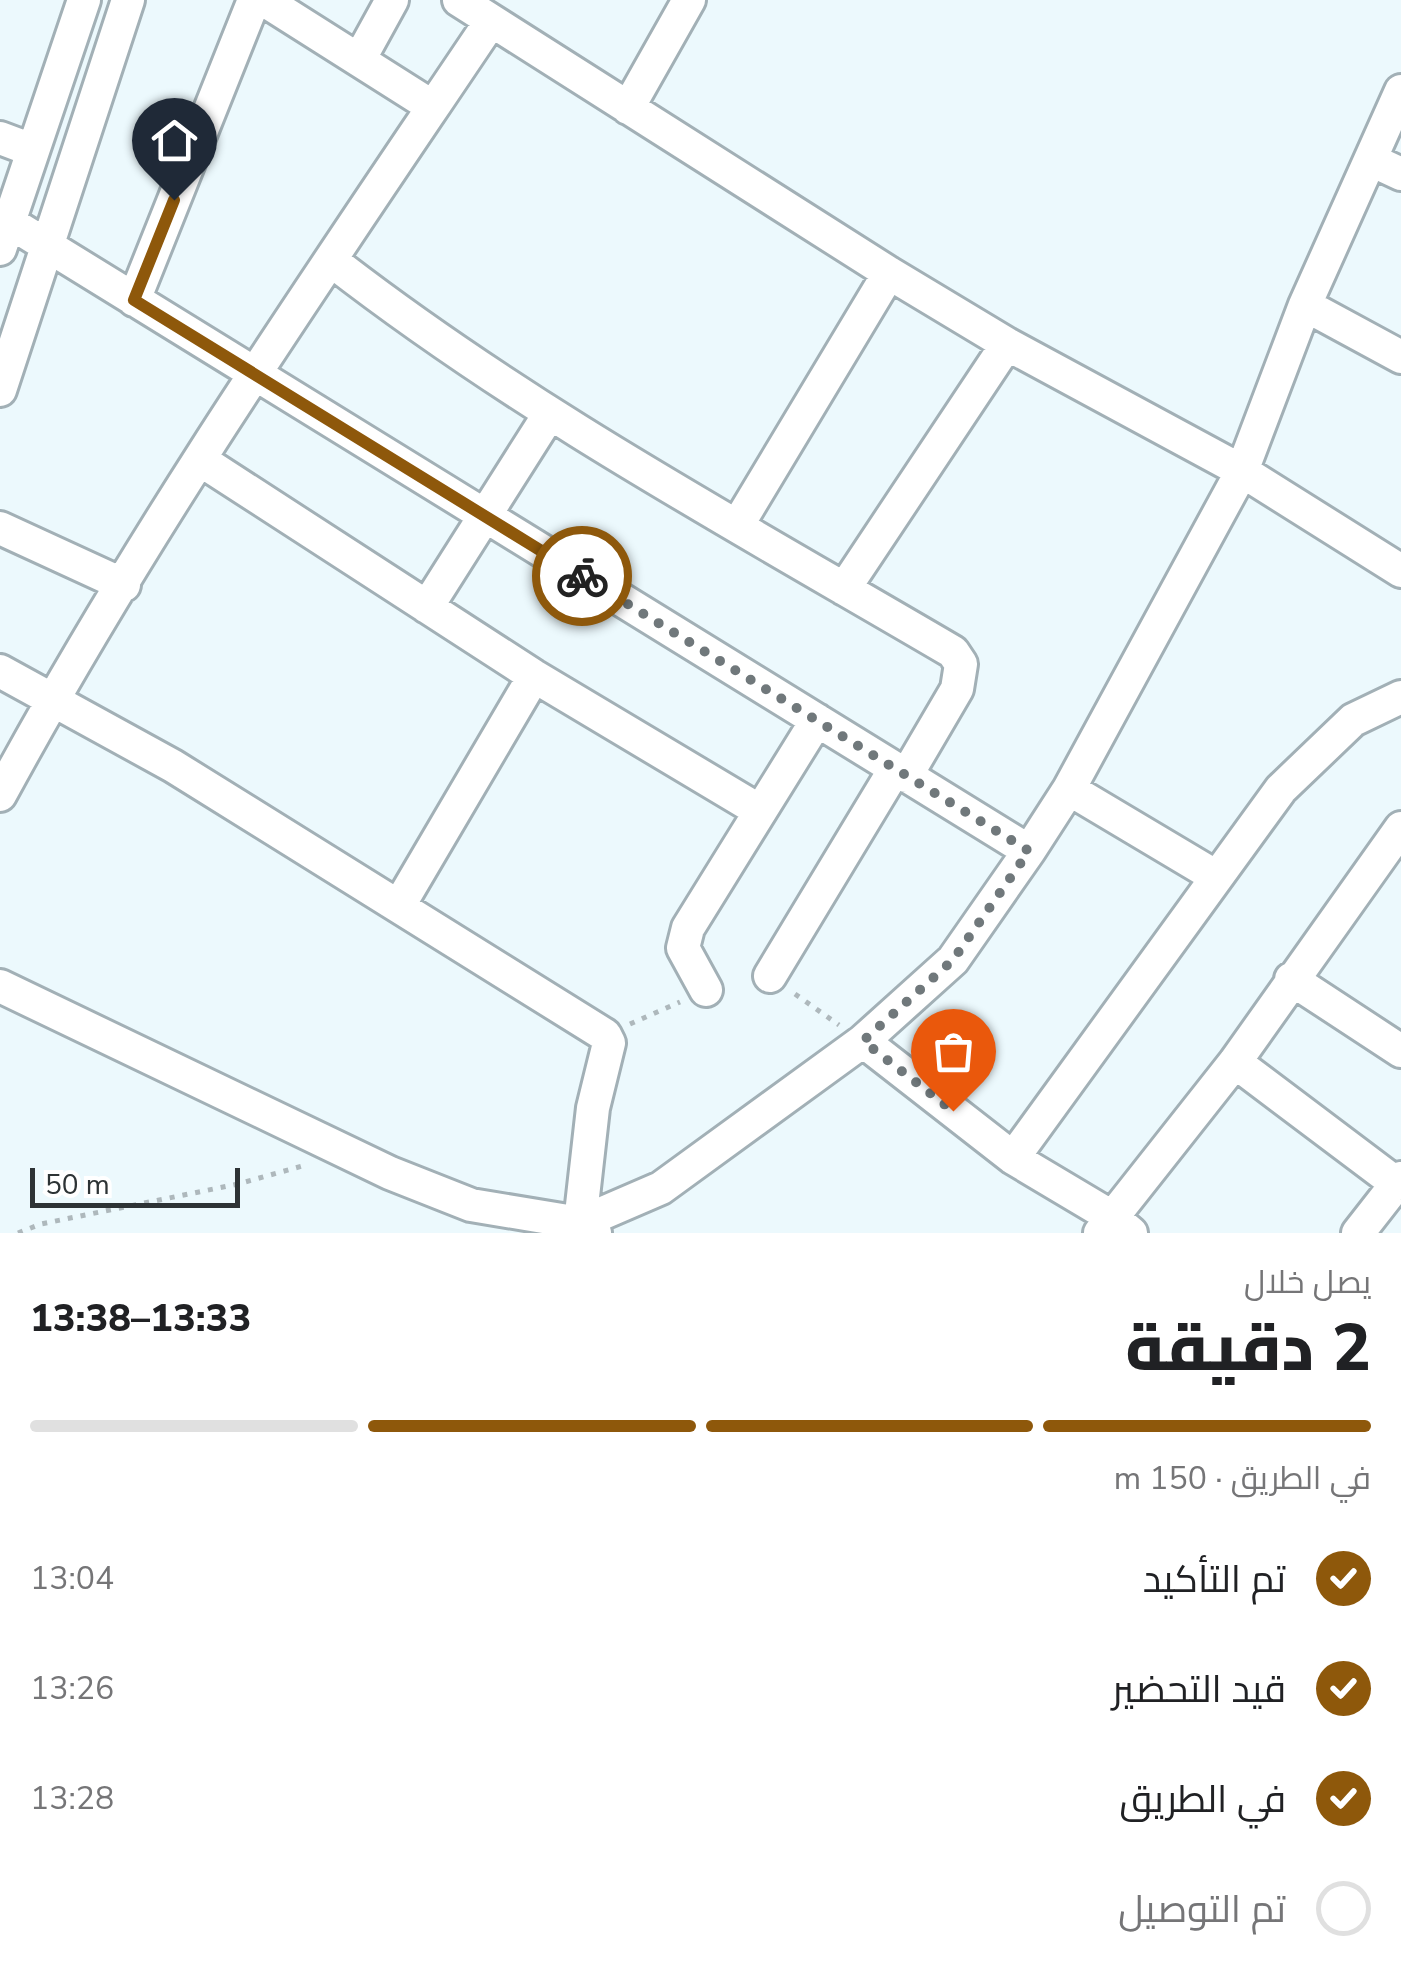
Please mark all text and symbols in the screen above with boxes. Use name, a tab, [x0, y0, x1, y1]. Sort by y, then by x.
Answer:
pin	[132, 98, 217, 201]
icon: home	[147, 113, 202, 168]
courier	[532, 526, 632, 626]
icon: bike	[555, 549, 610, 604]
pin	[911, 1009, 996, 1112]
icon: bag	[926, 1024, 981, 1079]
scale bar	[30, 1163, 240, 1208]
text: 50 m	[45, 1166, 110, 1204]
text: يصل خلال	[1244, 1261, 1371, 1304]
text: 13:33–13:38	[30, 1293, 251, 1344]
text: 2 دقيقة	[1125, 1304, 1371, 1393]
text: في الطريق · 150 m	[1114, 1457, 1371, 1500]
icon: check	[1316, 1551, 1371, 1606]
text: تم التأكيد	[1143, 1554, 1286, 1605]
text: 13:04	[30, 1557, 114, 1600]
icon: check	[1316, 1661, 1371, 1716]
text: قيد التحضير	[1112, 1664, 1286, 1715]
text: 13:26	[30, 1667, 114, 1710]
icon: check	[1316, 1771, 1371, 1826]
text: في الطريق	[1119, 1774, 1286, 1825]
text: 13:28	[30, 1777, 114, 1820]
text: تم التوصيل	[1118, 1884, 1286, 1935]

